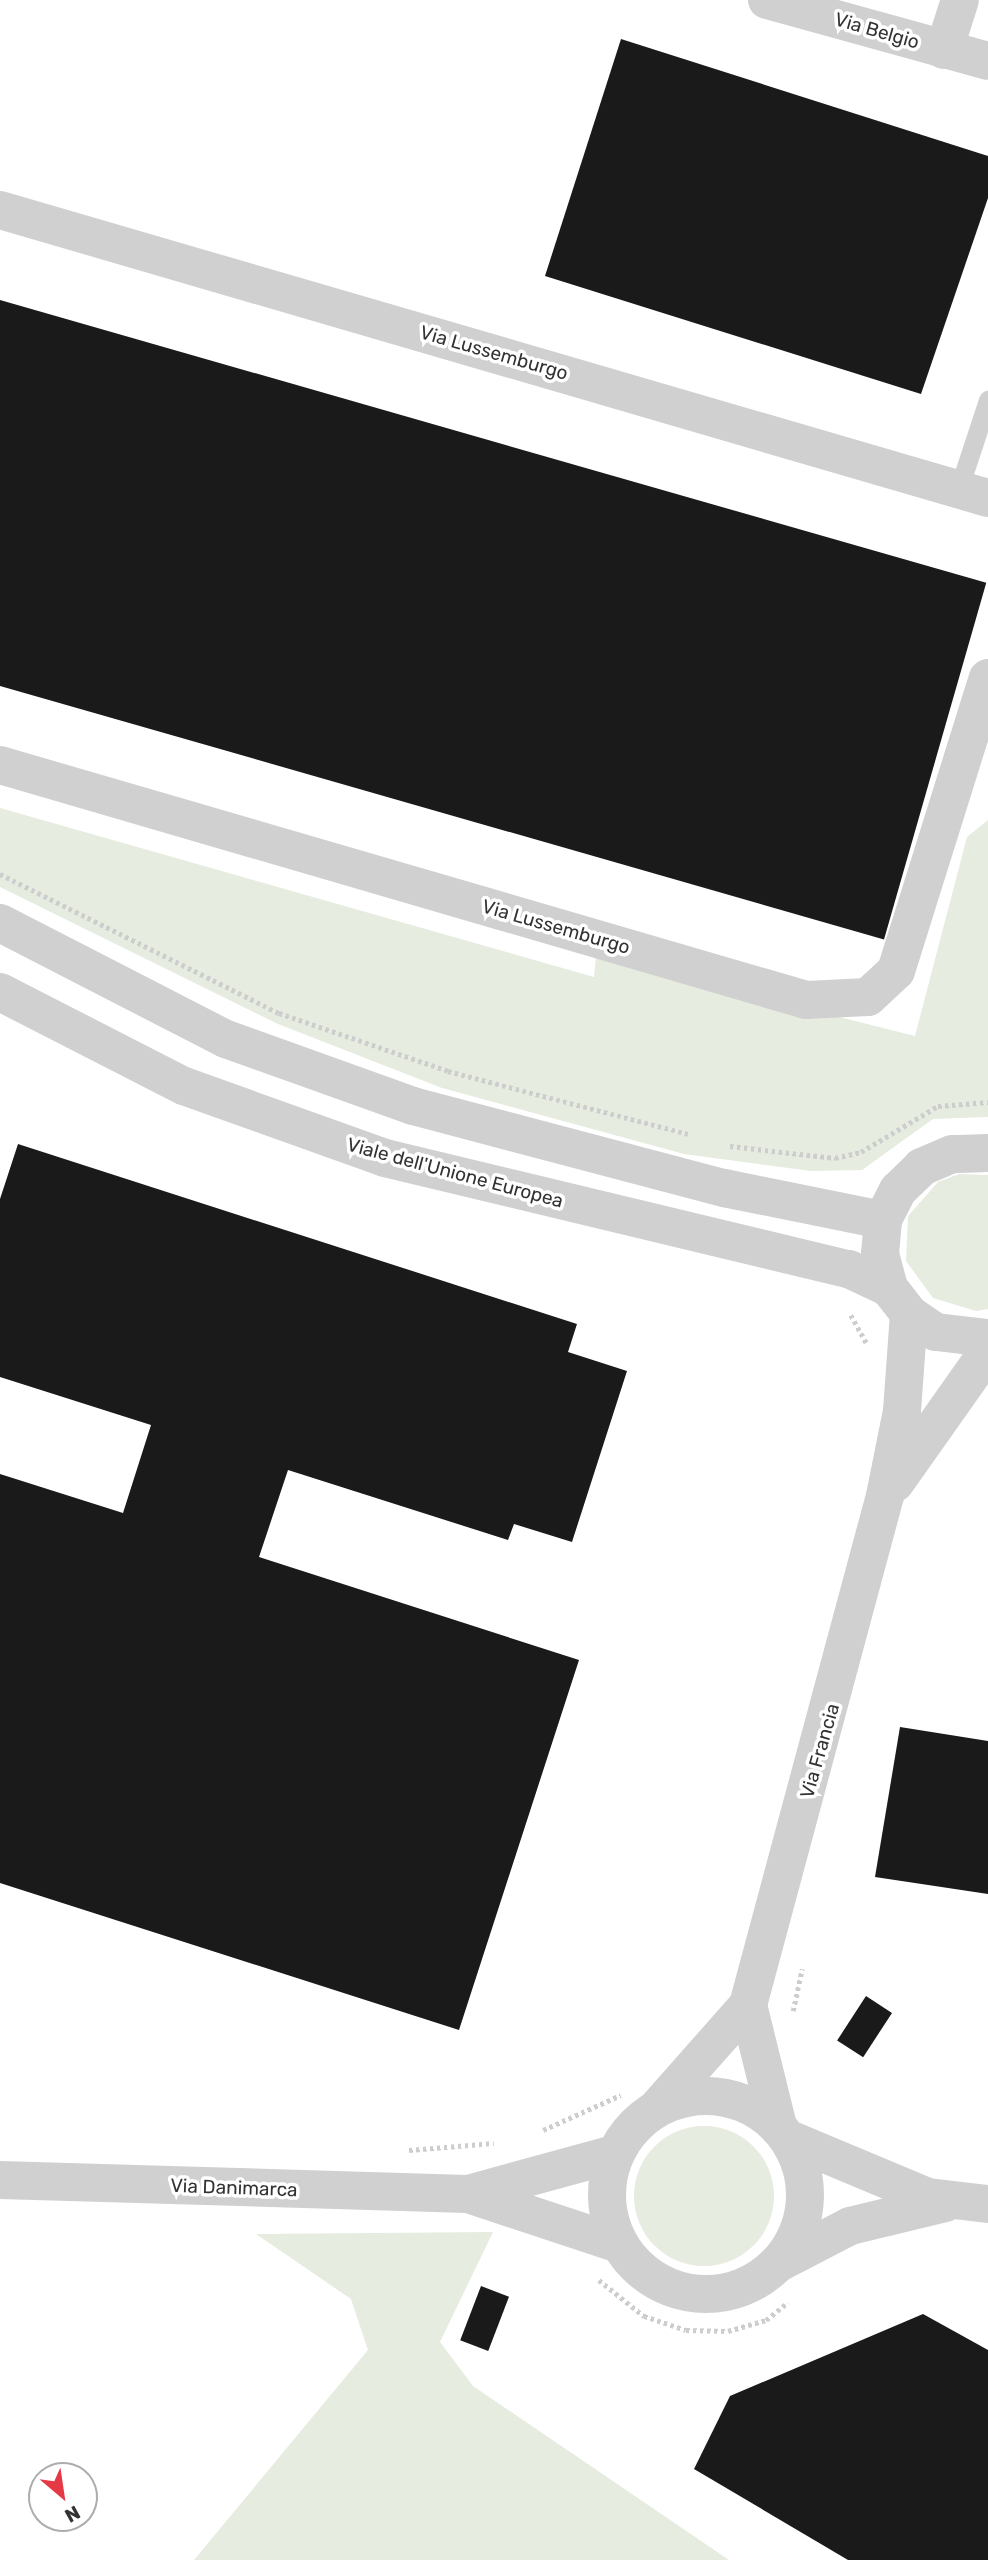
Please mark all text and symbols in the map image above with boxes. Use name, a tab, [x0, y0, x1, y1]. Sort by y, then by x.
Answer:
street label: Via Belgio	[832, 8, 922, 54]
street label: Via Lussemburgo	[417, 321, 571, 385]
street label: Via Lussemburgo	[479, 895, 633, 959]
street label: Viale dell'Unione Europea	[344, 1133, 566, 1213]
street label: Via Francia	[796, 1701, 844, 1801]
street label: Via Danimarca	[170, 2174, 298, 2202]
north arrow	[28, 2462, 98, 2532]
text: N	[61, 2501, 84, 2527]

